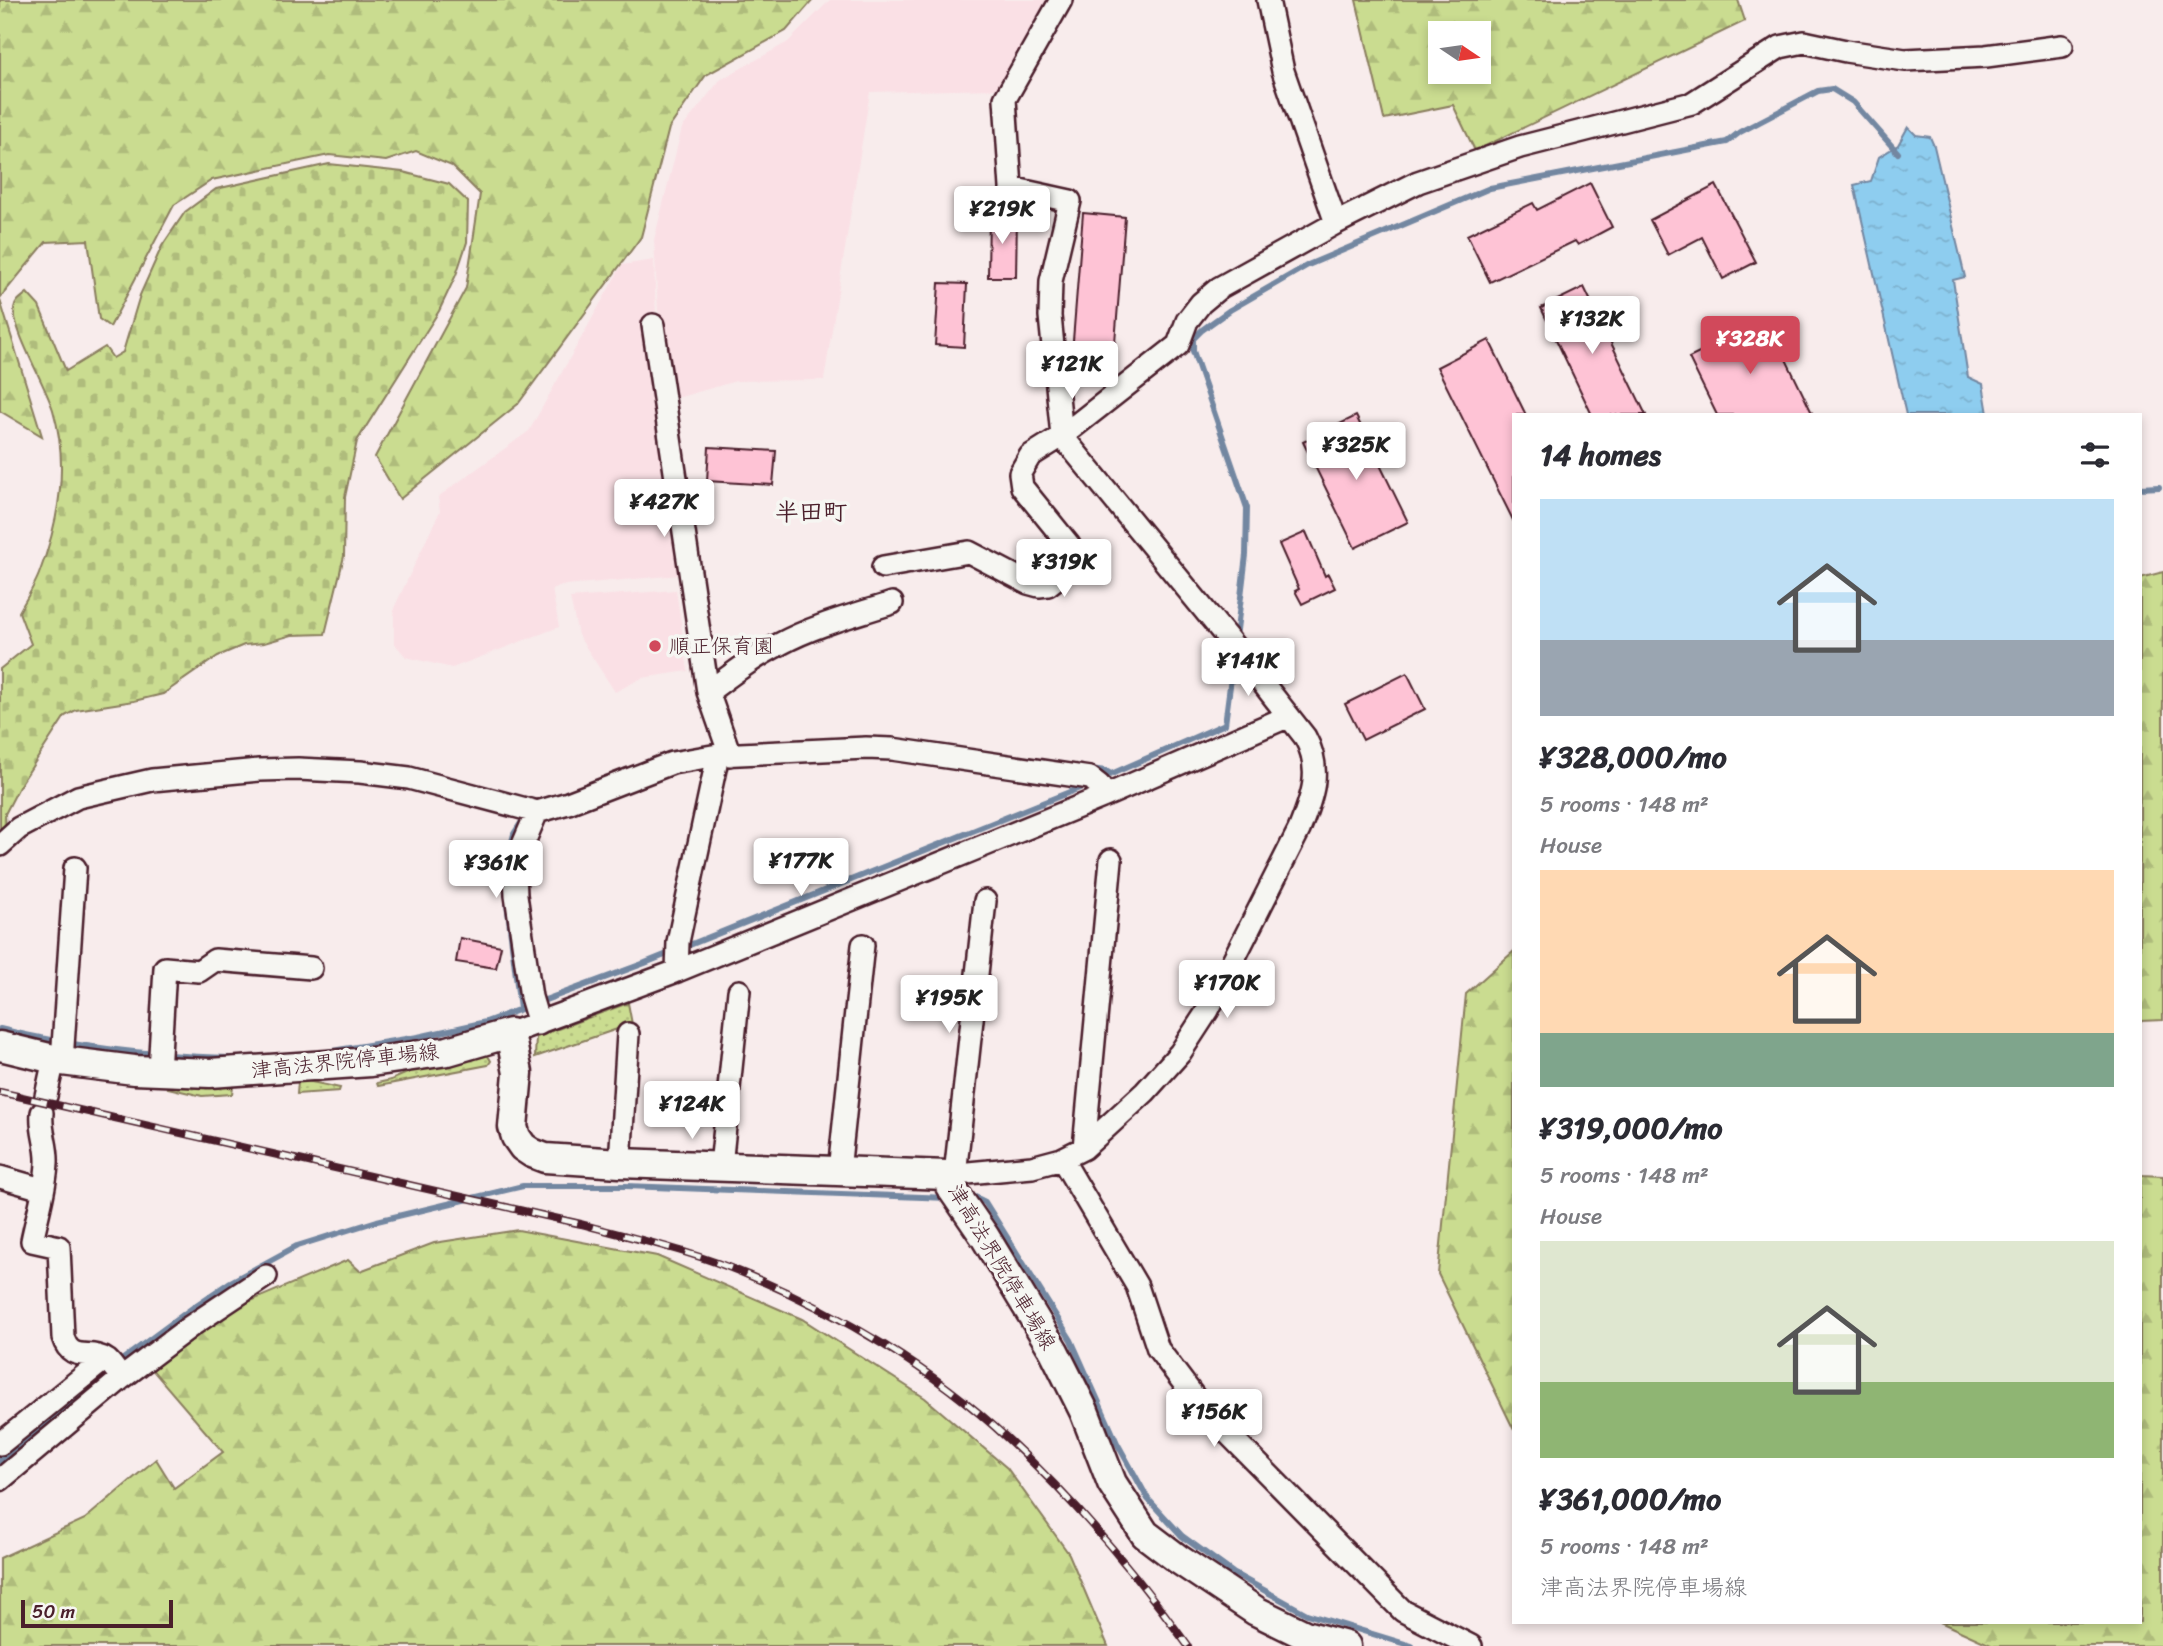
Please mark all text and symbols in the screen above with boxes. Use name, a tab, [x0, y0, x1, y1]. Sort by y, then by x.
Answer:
north arrow	[1428, 21, 1491, 84]
map controls	[1428, 21, 1491, 84]
pin: ¥219K	[953, 187, 1051, 246]
text: ¥219K	[970, 188, 1034, 229]
pin: ¥132K	[1543, 296, 1641, 356]
text: ¥132K	[1561, 298, 1623, 339]
pin: ¥328K	[1701, 316, 1799, 376]
text: ¥328K	[1717, 318, 1783, 359]
pin: ¥121K	[1023, 342, 1121, 401]
text: ¥121K	[1042, 343, 1102, 384]
pin: ¥325K	[1307, 422, 1405, 482]
text: ¥325K	[1323, 424, 1389, 465]
text: 14 homes	[1540, 428, 1661, 482]
icon: filters	[2076, 436, 2114, 474]
pin: ¥427K	[615, 480, 713, 539]
text: ¥427K	[630, 481, 698, 522]
district label: 半田町	[775, 491, 847, 533]
pin: ¥319K	[1015, 540, 1113, 599]
text: ¥319K	[1032, 541, 1096, 582]
icon: home	[1764, 545, 1890, 671]
place label: 順正保育園	[669, 627, 774, 665]
marker: 順正保育園	[647, 638, 663, 654]
pin: ¥141K	[1199, 638, 1297, 698]
text: ¥141K	[1218, 640, 1278, 681]
text: ¥328,000/mo	[1540, 730, 1727, 784]
text: 5 rooms · 148 m²	[1540, 784, 1709, 825]
text: House	[1540, 825, 1602, 866]
pin: ¥177K	[752, 838, 850, 898]
text: ¥177K	[770, 840, 832, 881]
pin: ¥361K	[447, 841, 545, 900]
text: ¥361K	[465, 842, 527, 883]
icon: home	[1764, 916, 1890, 1042]
pin: ¥170K	[1178, 960, 1276, 1020]
text: ¥170K	[1195, 962, 1259, 1003]
pin: ¥195K	[900, 976, 998, 1035]
text: ¥195K	[917, 977, 981, 1018]
street label: 津高法界院停車場線	[249, 1032, 441, 1090]
pin: ¥124K	[643, 1082, 741, 1141]
text: ¥124K	[660, 1083, 724, 1124]
text: ¥319,000/mo	[1540, 1101, 1723, 1155]
text: 5 rooms · 148 m²	[1540, 1155, 1709, 1196]
street label: 津高法界院停車場線	[937, 1176, 1067, 1358]
text: House	[1540, 1196, 1602, 1237]
icon: home	[1764, 1287, 1890, 1413]
pin: ¥156K	[1165, 1390, 1263, 1449]
text: ¥156K	[1182, 1391, 1246, 1432]
text: ¥361,000/mo	[1540, 1472, 1721, 1526]
text: 5 rooms · 148 m²	[1540, 1526, 1709, 1567]
text: 津高法界院停車場線	[1540, 1567, 1747, 1608]
text: 50 m	[32, 1595, 75, 1628]
scale bar	[21, 1597, 173, 1629]

